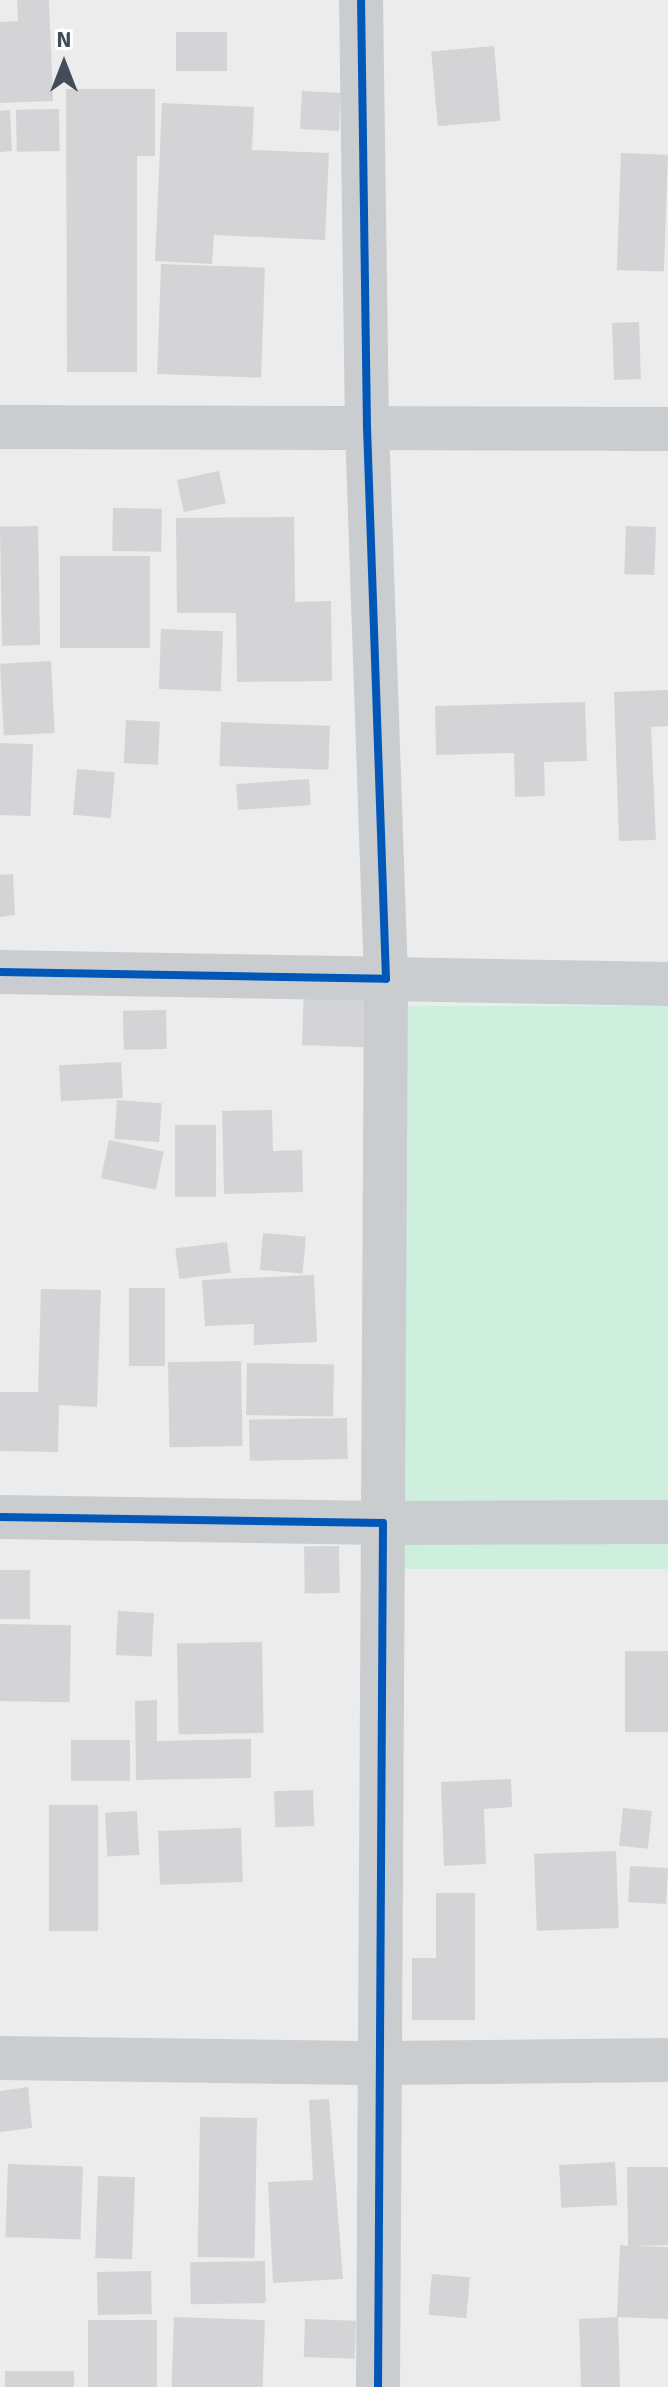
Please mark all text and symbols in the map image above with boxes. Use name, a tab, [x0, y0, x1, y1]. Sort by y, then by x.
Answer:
north arrow	[24, 24, 104, 104]
text: N	[56, 26, 72, 53]

